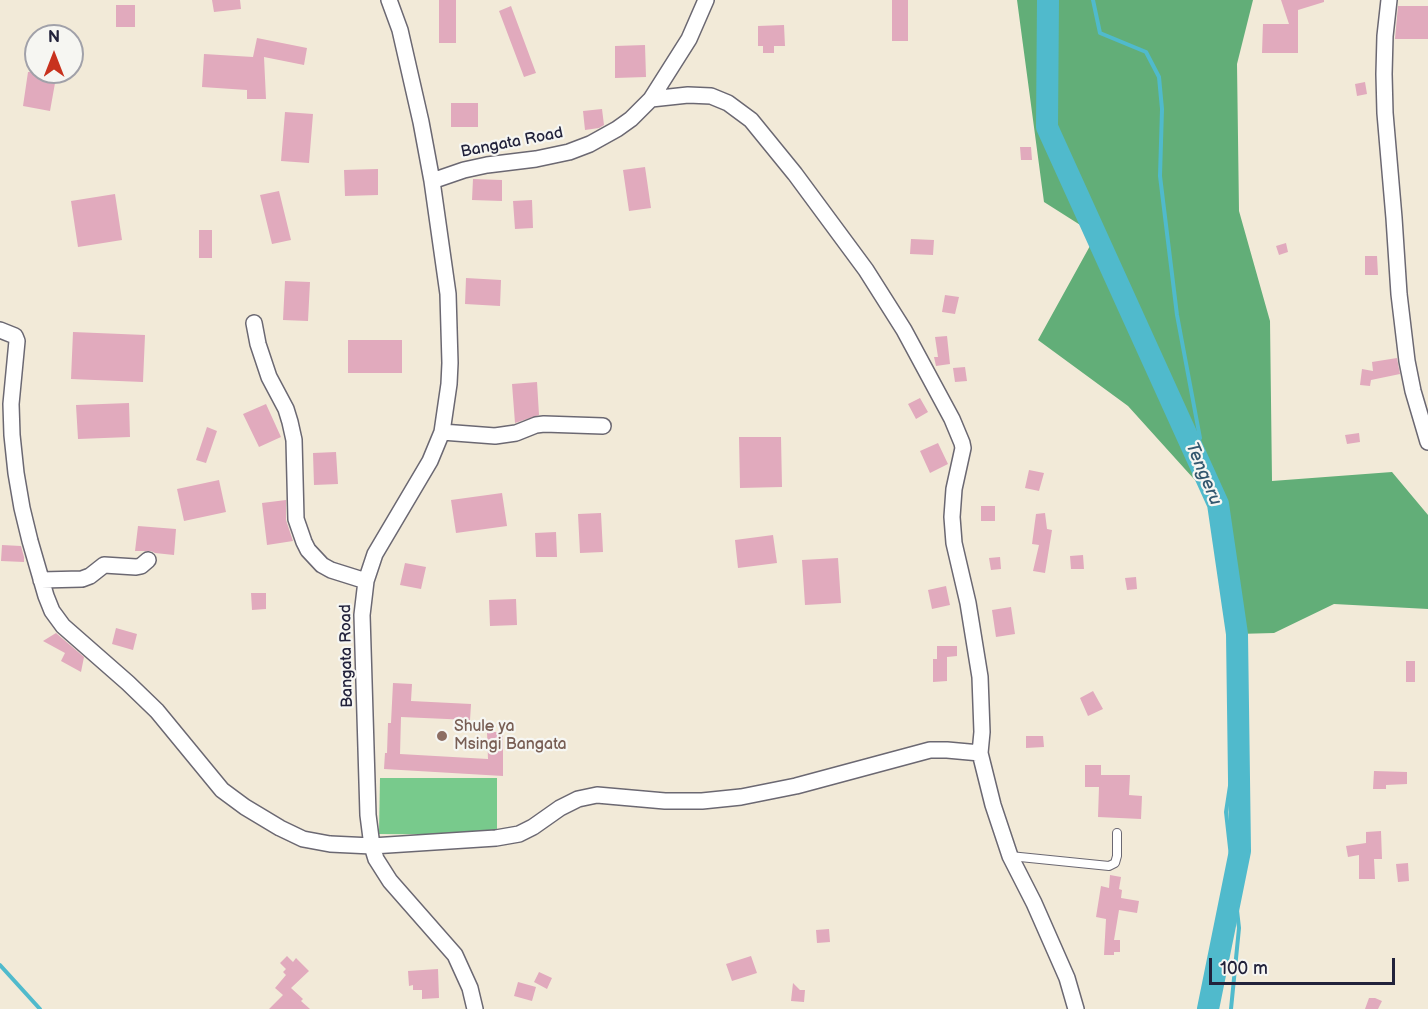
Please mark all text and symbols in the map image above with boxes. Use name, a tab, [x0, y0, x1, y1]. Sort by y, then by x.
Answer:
north arrow	[24, 24, 84, 84]
text: N	[48, 28, 60, 47]
street label: Bangata Road	[459, 124, 565, 162]
water label: Tengeru	[1180, 439, 1226, 509]
street label: Bangata Road	[336, 604, 358, 708]
place label: Shule ya Msingi Bangata	[454, 717, 567, 755]
marker: Shule ya Msingi Bangata	[435, 729, 449, 743]
scale bar	[1212, 946, 1398, 984]
text: 100 m	[1220, 958, 1268, 979]

